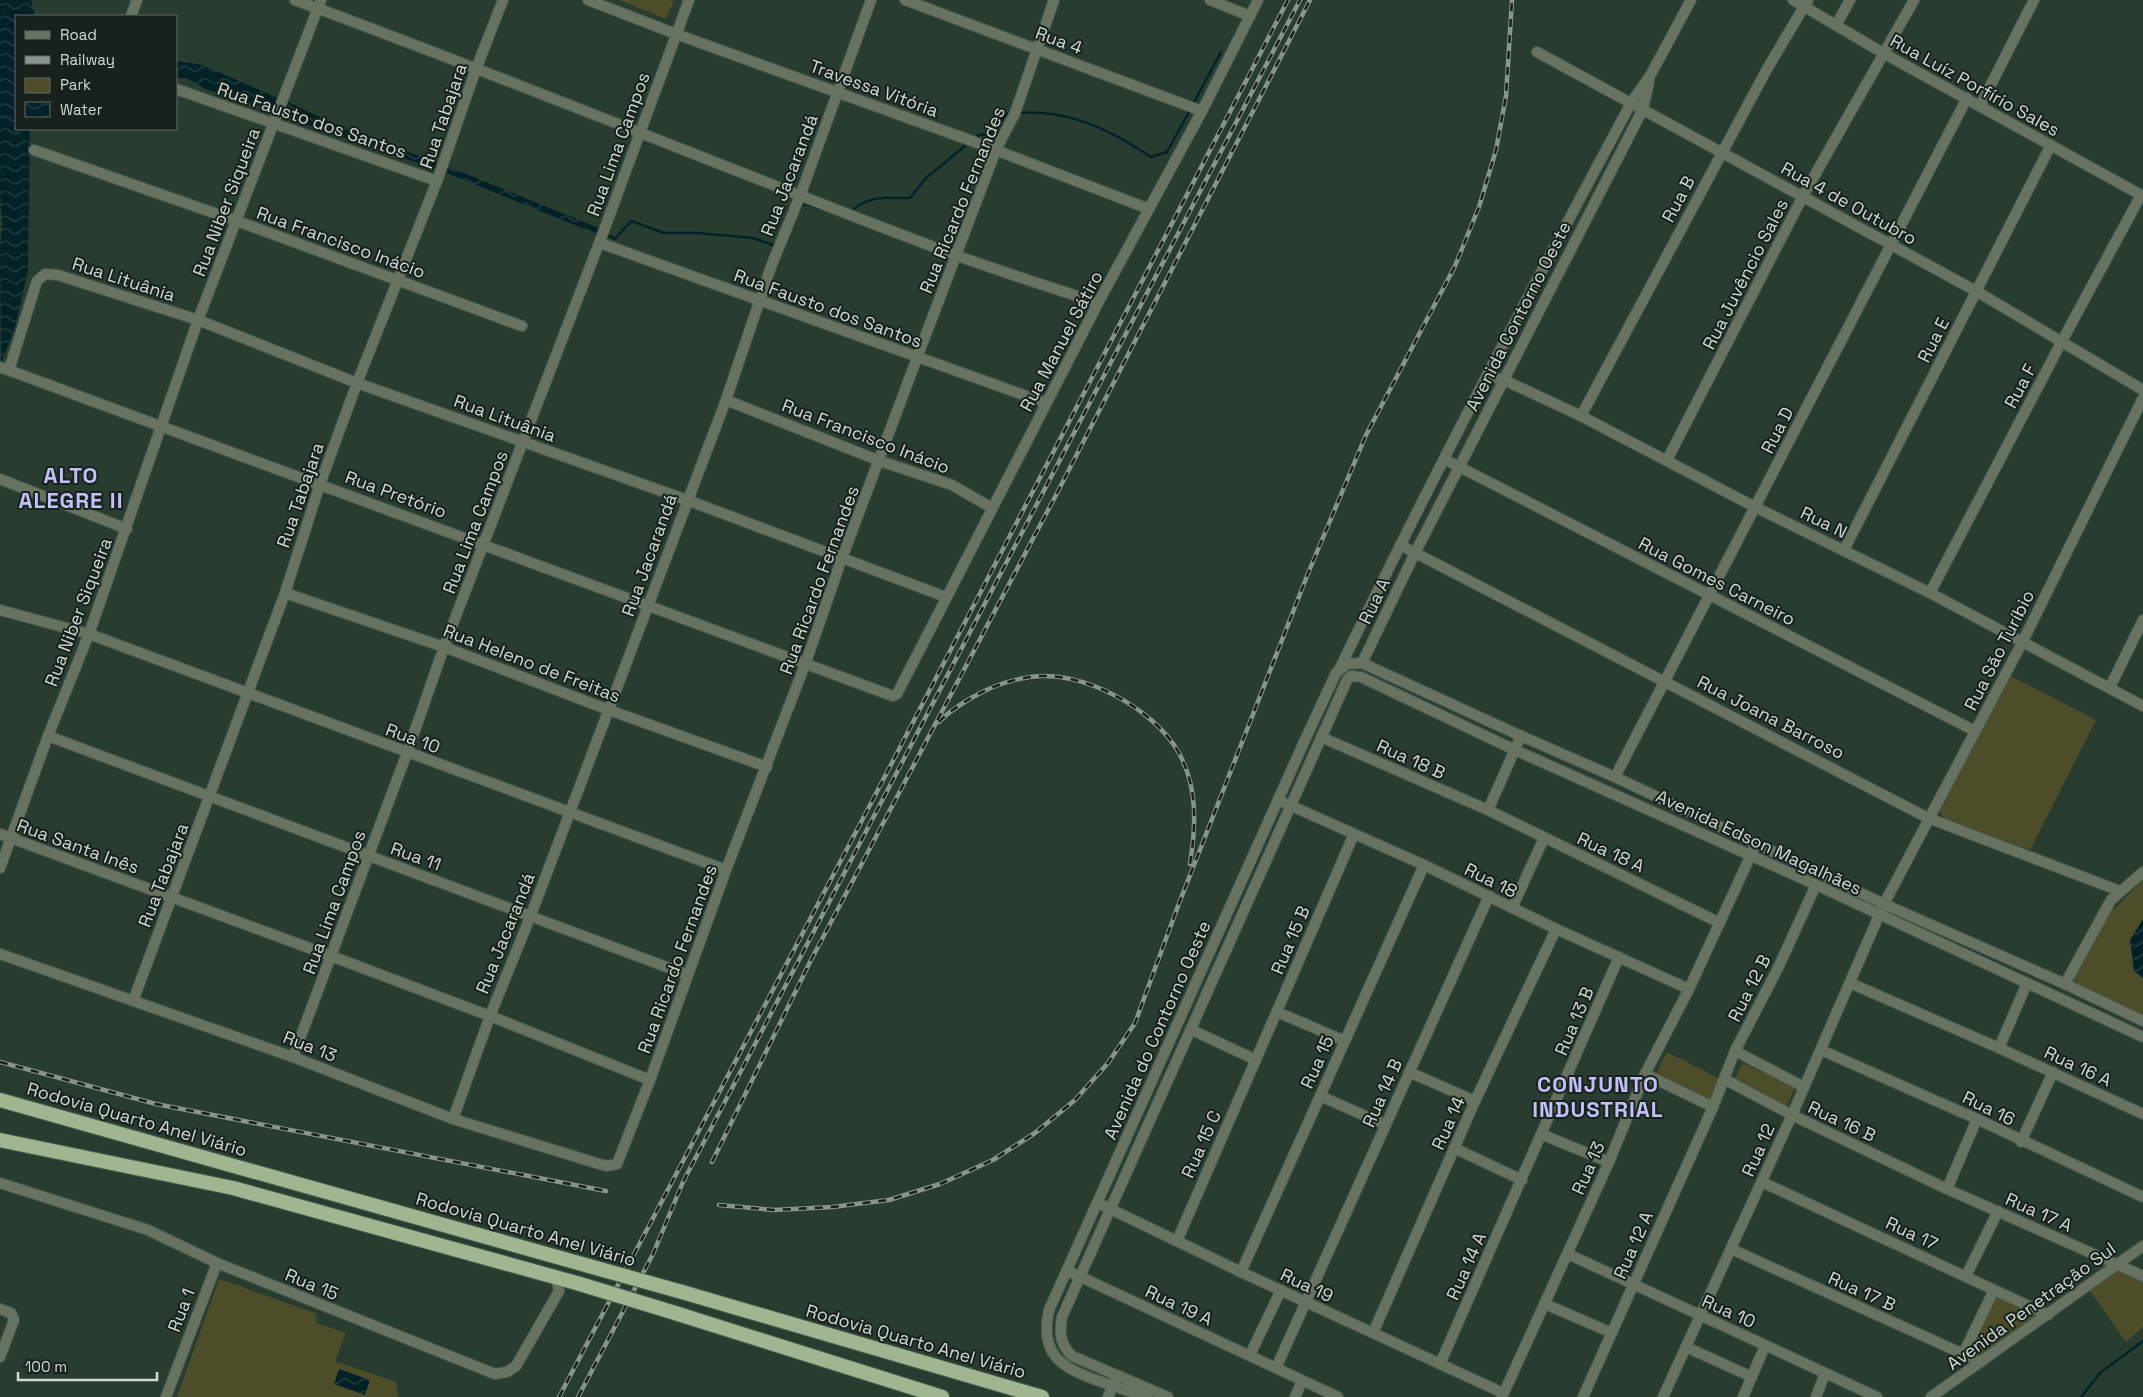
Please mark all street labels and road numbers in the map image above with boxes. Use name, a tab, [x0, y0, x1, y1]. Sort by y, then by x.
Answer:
street label: Rua 4	[1032, 21, 1086, 59]
street label: Rua Luíz Porfírio Sales	[1886, 29, 2064, 141]
street label: Travessa Vitória	[806, 54, 942, 122]
street label: Rua Tabajara	[414, 60, 472, 172]
street label: Rua Lima Campos	[581, 69, 655, 219]
street label: Rua Fausto dos Santos	[214, 77, 410, 163]
street label: Rua Ricardo Fernandes	[914, 103, 1010, 297]
street label: Rua Jacarandá	[755, 111, 823, 239]
street label: Rua Niber Siqueira	[187, 124, 265, 280]
street label: Rua 4 de Outubro	[1777, 156, 1921, 250]
street label: Rua B	[1656, 172, 1700, 226]
street label: Rua Juvêncio Sales	[1697, 195, 1793, 353]
street label: Rua Francisco Inácio	[253, 201, 429, 283]
street label: Avenida Contorno Oeste	[1460, 217, 1576, 415]
street label: Rua Lituânia	[70, 252, 178, 306]
street label: Rua Fausto dos Santos	[731, 263, 925, 353]
street label: Rua Manuel Sátiro	[1014, 267, 1108, 415]
street label: Rua E	[1912, 314, 1954, 366]
street label: Rua F	[1999, 360, 2041, 412]
street label: Rua Lituânia	[451, 389, 559, 447]
street label: Rua Francisco Inácio	[779, 393, 953, 479]
street label: Rua D	[1756, 403, 1798, 457]
street label: Rua Tabajara	[271, 439, 329, 551]
street label: Rua Lima Campos	[437, 447, 513, 597]
street label: Rua Pretório	[342, 465, 450, 523]
street label: Rua Ricardo Fernandes	[774, 482, 864, 678]
street label: Rua Jacarandá	[616, 491, 682, 619]
street label: Rua N	[1797, 501, 1851, 543]
street label: Rua Gomes Carneiro	[1635, 531, 1799, 631]
street label: Rua Niber Siqueira	[39, 534, 117, 690]
street label: Rua A	[1353, 574, 1395, 628]
street label: Rua São Turíbio	[1959, 586, 2039, 714]
street label: Rua Heleno de Freitas	[440, 619, 624, 707]
street label: Rua Joana Barroso	[1693, 670, 1849, 764]
street label: Rua 10	[383, 718, 443, 758]
street label: Rua 18 B	[1373, 734, 1449, 784]
street label: Avenida Edson Magalhães	[1652, 784, 1866, 900]
street label: Rua Santa Inês	[14, 813, 142, 879]
street label: Rua Tabajara	[133, 820, 193, 930]
street label: Rua 18 A	[1574, 826, 1648, 878]
street label: Rua Lima Campos	[297, 827, 371, 977]
street label: Rua 11	[387, 836, 445, 876]
street label: Rua 18	[1461, 857, 1521, 903]
street label: Rua Ricardo Fernandes	[632, 861, 722, 1057]
street label: Rua Jacarandá	[470, 869, 540, 997]
street label: Rua 15 B	[1265, 902, 1315, 978]
street label: Avenida do Contorno Oeste	[1098, 917, 1216, 1143]
street label: Rua 12 B	[1722, 951, 1776, 1025]
street label: Rua 13 B	[1549, 983, 1599, 1059]
street label: Rua 13	[280, 1025, 340, 1067]
street label: Rua 15	[1295, 1032, 1339, 1092]
street label: Rua 16 A	[2041, 1040, 2115, 1092]
street label: Rua 14 B	[1357, 1055, 1407, 1131]
street label: Rodovia Quarto Anel Viário	[24, 1077, 250, 1161]
street label: Rua 16	[1959, 1085, 2019, 1131]
street label: Rua 14	[1426, 1093, 1470, 1153]
street label: Rua 16 B	[1804, 1095, 1880, 1147]
street label: Rua 15 C	[1176, 1107, 1226, 1181]
street label: Rua 12	[1736, 1120, 1780, 1180]
street label: Rua 13	[1566, 1138, 1610, 1198]
street label: Rodovia Quarto Anel Viário	[413, 1187, 639, 1271]
street label: Rua 17 A	[2002, 1187, 2076, 1237]
street label: Rua 12 A	[1608, 1208, 1658, 1282]
street label: Rua 17	[1882, 1211, 1942, 1255]
street label: Rua 14 A	[1441, 1228, 1491, 1304]
street label: Avenida Penetração Sul	[1942, 1237, 2120, 1375]
street label: Rua 15	[282, 1263, 342, 1305]
street label: Rua 19	[1277, 1263, 1337, 1307]
street label: Rua 17 B	[1825, 1266, 1899, 1316]
street label: Rua 19 A	[1142, 1279, 1216, 1331]
street label: Rua 1	[162, 1285, 200, 1335]
street label: Rua 10	[1699, 1289, 1759, 1333]
street label: Rodovia Quarto Anel Viário	[803, 1299, 1029, 1383]

